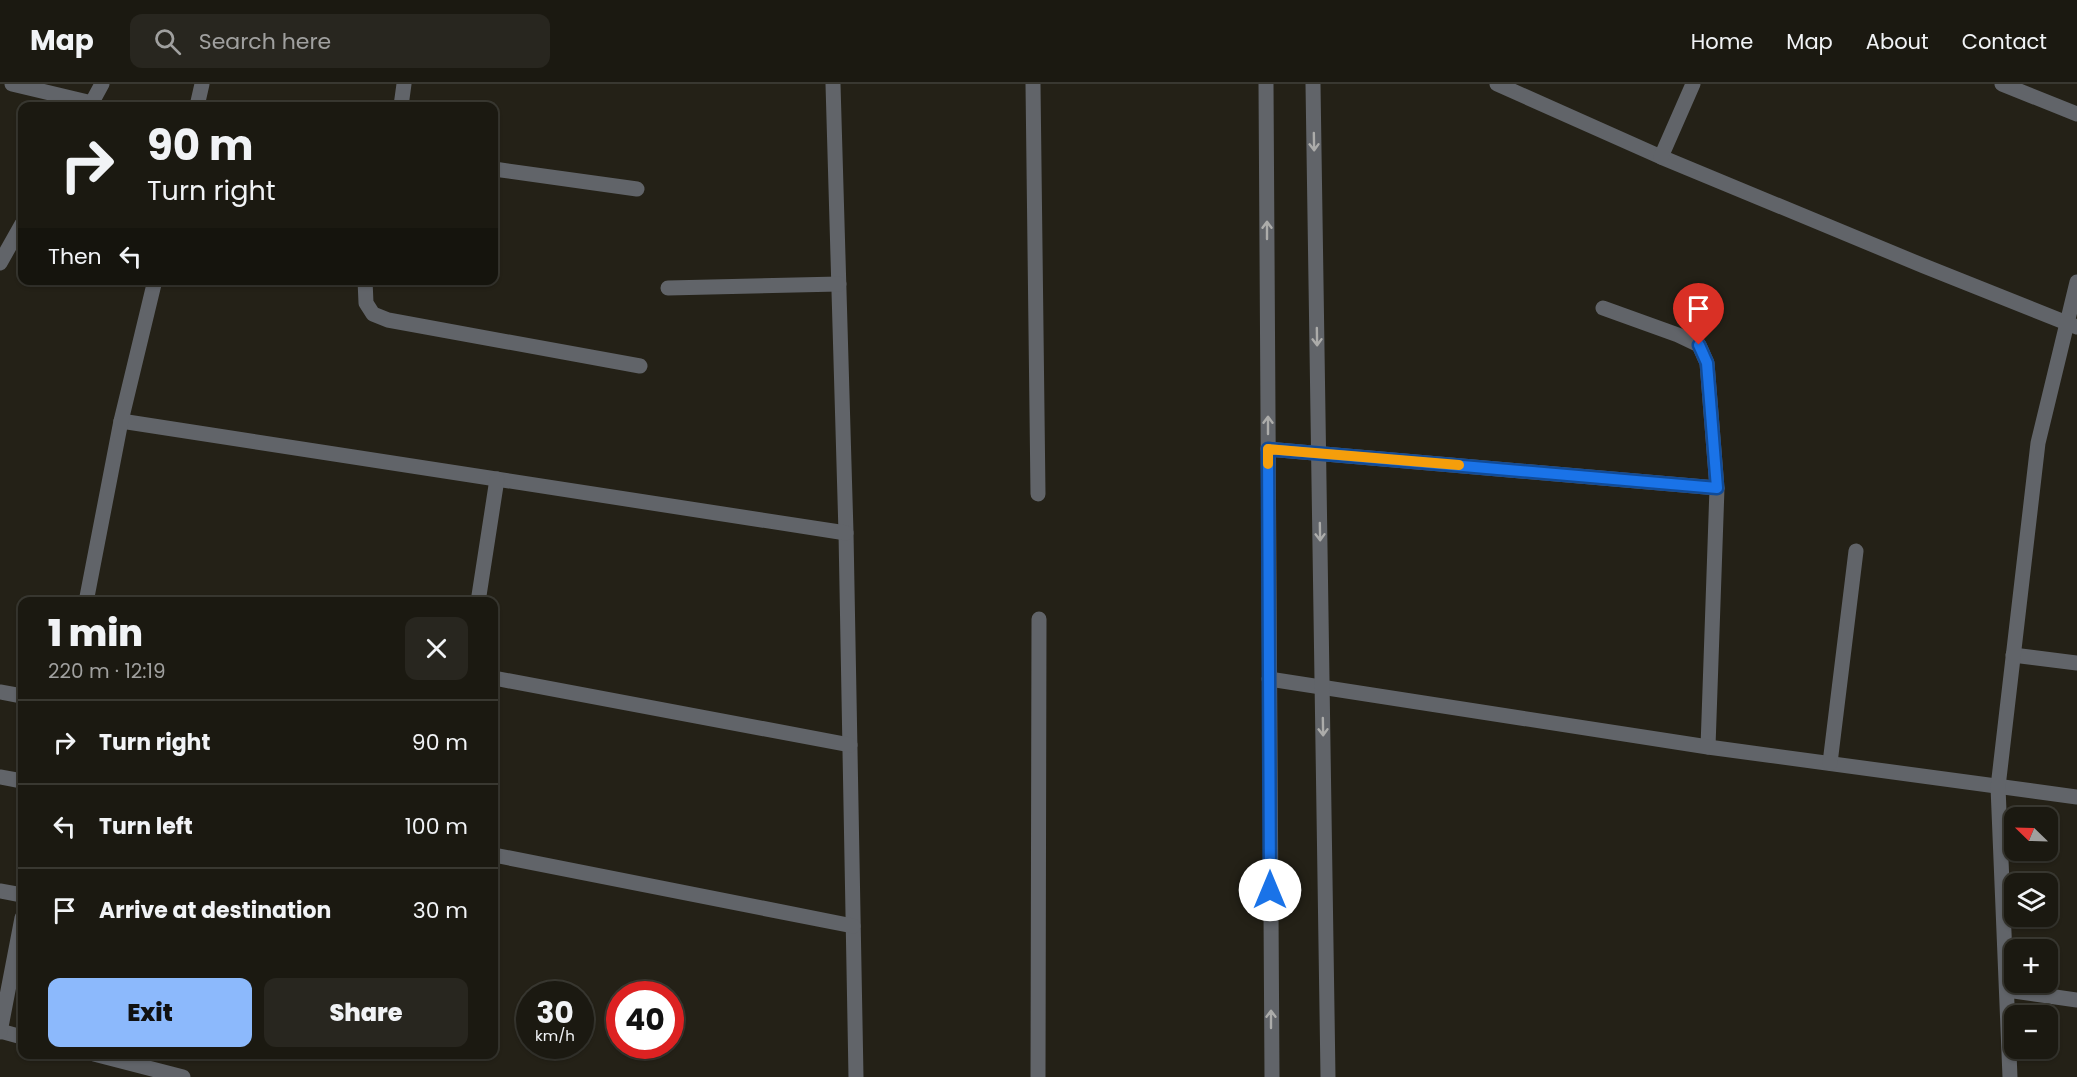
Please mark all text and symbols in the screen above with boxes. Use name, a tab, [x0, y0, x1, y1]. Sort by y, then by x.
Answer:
search box	[130, 14, 550, 68]
text: Map	[30, 21, 94, 60]
icon: search	[151, 25, 184, 58]
text: Search here	[199, 26, 331, 57]
text: Home	[1691, 27, 1753, 56]
text: Map	[1786, 27, 1833, 56]
text: About	[1866, 27, 1929, 56]
text: Contact	[1962, 27, 2047, 56]
text: 90 m	[147, 116, 254, 175]
icon: right	[48, 126, 126, 204]
one-way arrow	[1308, 132, 1320, 152]
text: Turn right	[147, 172, 276, 209]
one-way arrow	[1261, 220, 1273, 240]
icon: left	[114, 240, 147, 273]
text: Then	[48, 241, 102, 272]
pin	[1673, 283, 1724, 345]
icon: arrive	[1682, 292, 1715, 325]
one-way arrow	[1311, 327, 1322, 347]
one-way arrow	[1262, 415, 1273, 435]
one-way arrow	[1314, 522, 1325, 542]
text: 1 min	[48, 608, 143, 659]
button: close	[405, 617, 468, 680]
text: 220 m · 12:19	[48, 657, 166, 685]
one-way arrow	[1317, 717, 1329, 737]
icon: right	[48, 726, 81, 759]
text: Turn right	[99, 727, 210, 758]
text: 90 m	[412, 727, 468, 758]
north arrow	[2004, 807, 2058, 861]
map controls	[2004, 807, 2058, 1059]
icon: left	[48, 810, 81, 843]
text: Turn left	[99, 811, 193, 842]
text: 100 m	[405, 811, 468, 842]
position arrow	[1238, 858, 1302, 922]
button: layers	[2004, 873, 2058, 927]
icon: arrive	[48, 894, 81, 927]
text: Arrive at destination	[99, 895, 331, 926]
text: 30 m	[413, 895, 468, 926]
button: +	[2004, 939, 2058, 993]
button: Exit	[48, 978, 252, 1047]
button: Share	[264, 978, 468, 1047]
speed limit sign: 40	[606, 981, 684, 1059]
text: 30	[536, 991, 574, 1034]
button: −	[2004, 1005, 2058, 1059]
one-way arrow	[1265, 1009, 1277, 1029]
text: km/h	[535, 1025, 575, 1046]

